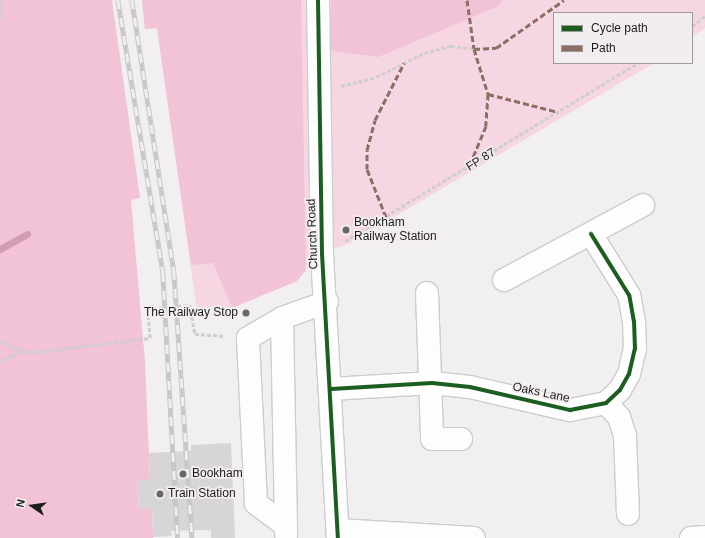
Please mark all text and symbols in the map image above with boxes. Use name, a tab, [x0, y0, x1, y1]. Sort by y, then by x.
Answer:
legend	[553, 12, 693, 64]
text: Cycle path	[591, 21, 648, 35]
text: Path	[591, 41, 616, 55]
street label: FP 87	[464, 145, 498, 175]
street label: Church Road	[305, 198, 321, 270]
place label: Bookham Railway Station	[354, 216, 437, 244]
marker: Bookham Railway Station	[341, 225, 351, 235]
place label: The Railway Stop	[144, 306, 238, 320]
marker: The Railway Stop	[241, 308, 251, 318]
street label: Oaks Lane	[511, 380, 571, 406]
place label: Bookham	[192, 467, 243, 481]
marker: Bookham	[177, 468, 189, 480]
north arrow	[12, 486, 52, 526]
place label: Train Station	[168, 487, 236, 501]
marker: Train Station	[155, 489, 165, 499]
text: N	[14, 498, 27, 509]

